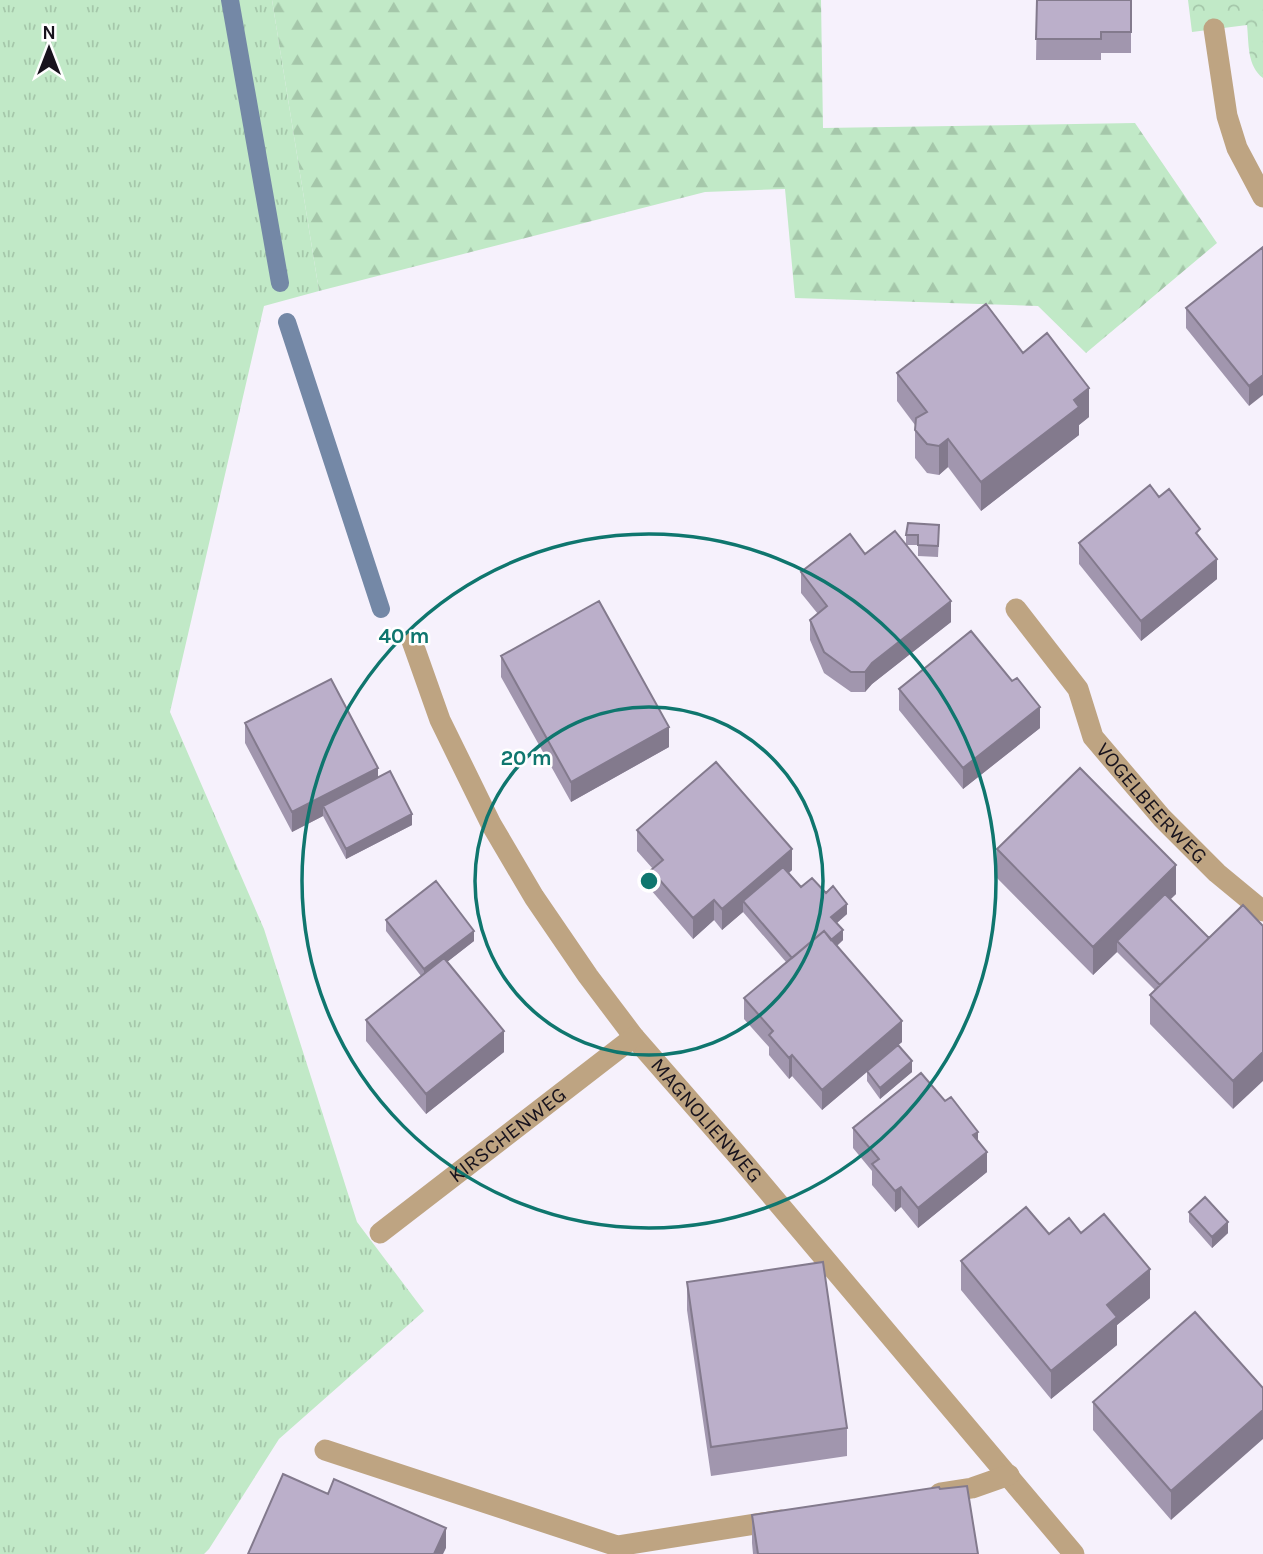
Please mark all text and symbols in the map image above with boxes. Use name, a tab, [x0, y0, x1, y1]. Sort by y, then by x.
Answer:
north arrow	[14, 14, 84, 84]
text: N	[42, 22, 56, 44]
text: 40 m	[378, 624, 430, 648]
street label: VOGELBEERWEG	[1091, 738, 1212, 868]
text: 20 m	[500, 746, 552, 770]
centre of rings	[637, 869, 661, 893]
street label: MAGNOLIENWEG	[646, 1053, 767, 1187]
street label: KIRSCHENWEG	[444, 1082, 571, 1187]

